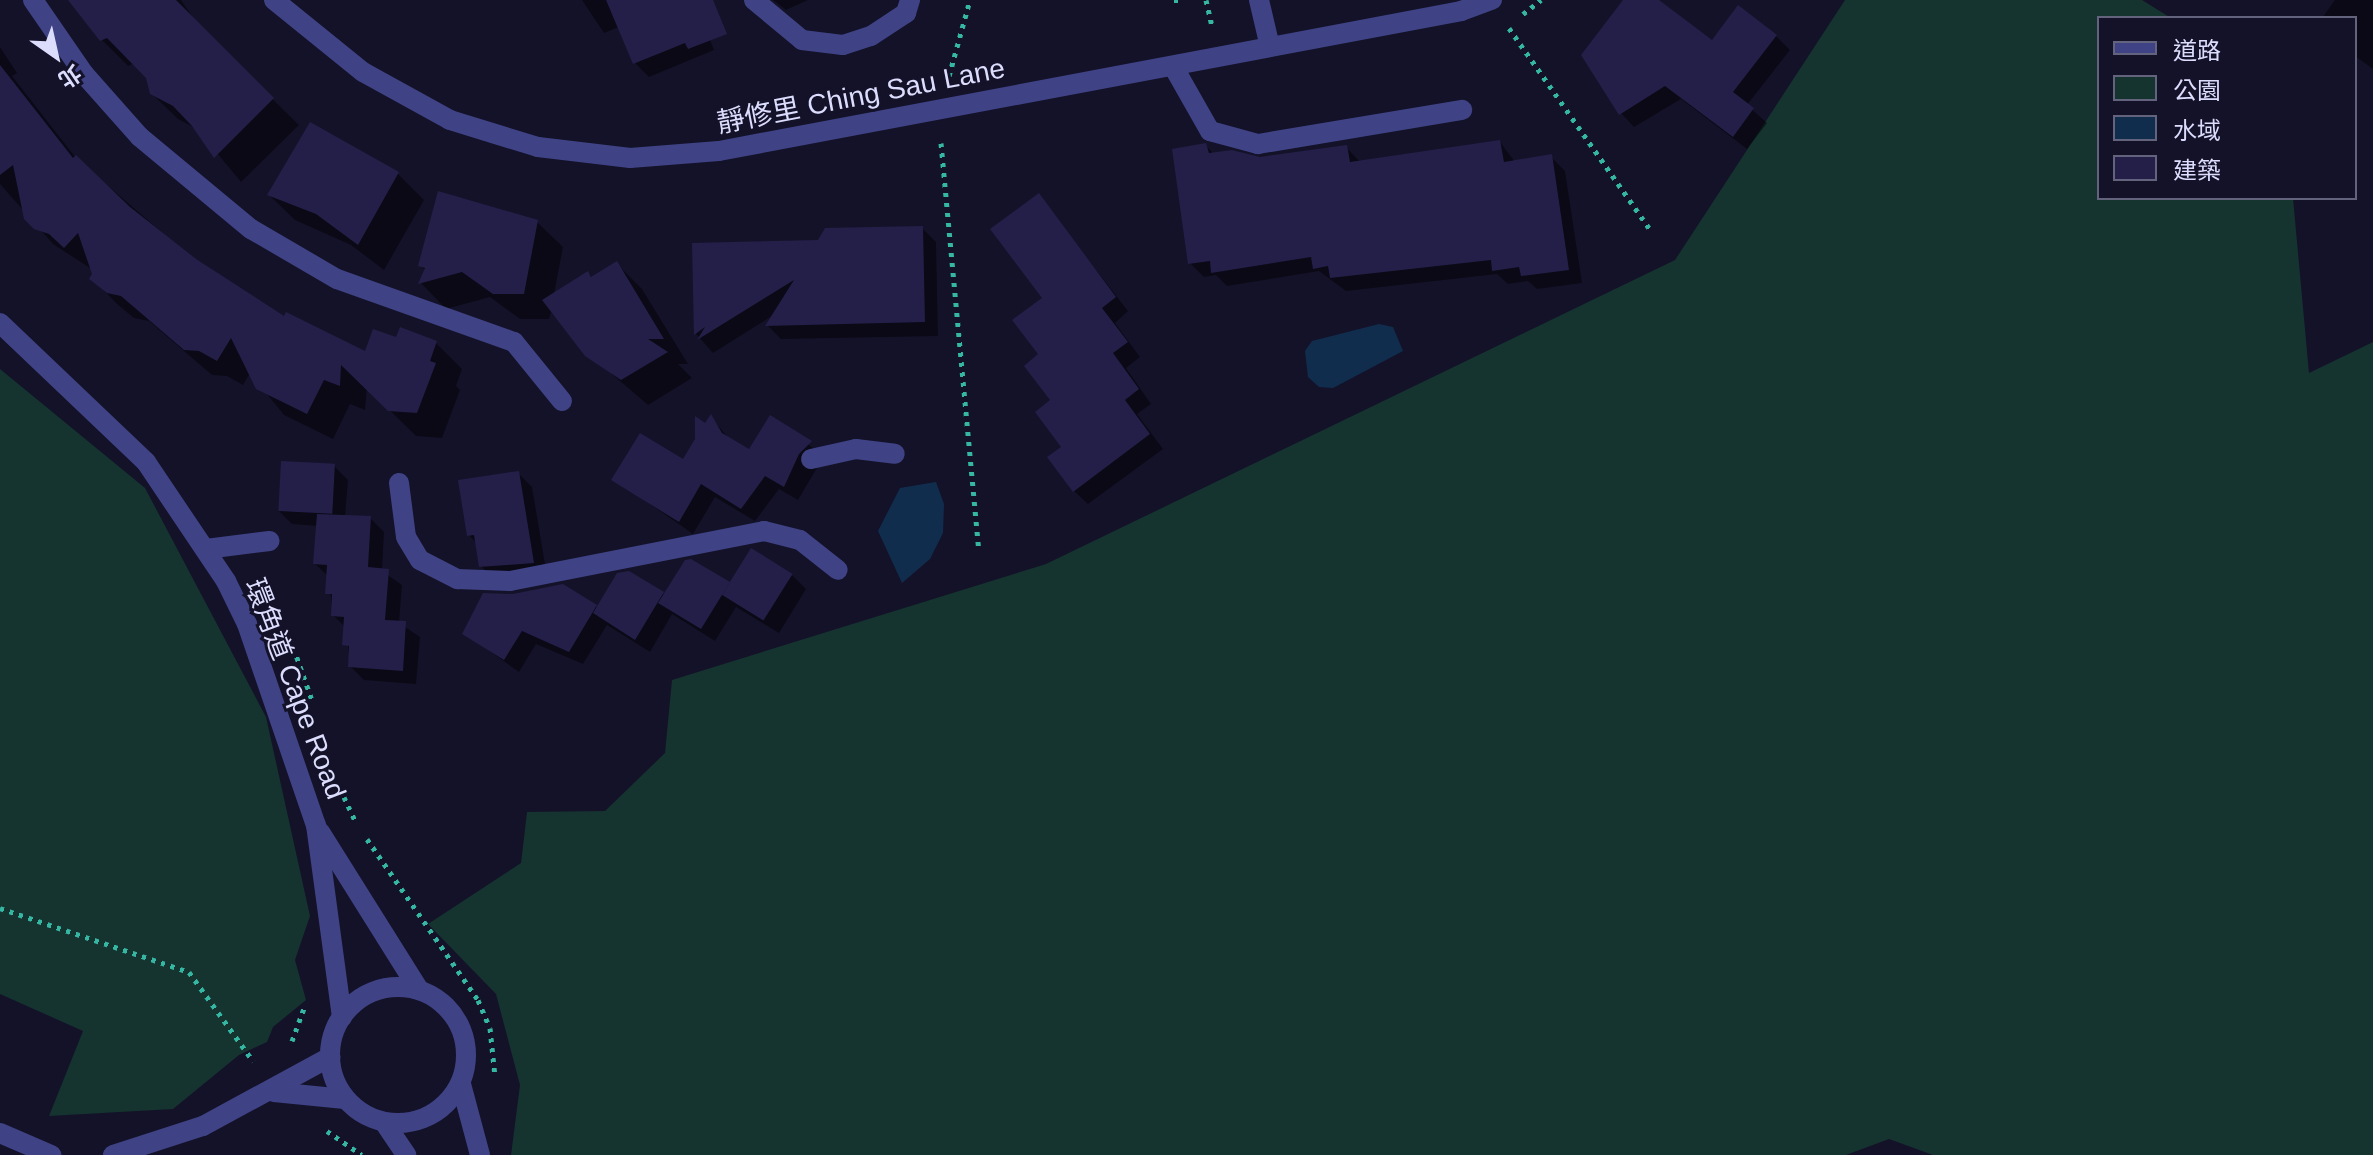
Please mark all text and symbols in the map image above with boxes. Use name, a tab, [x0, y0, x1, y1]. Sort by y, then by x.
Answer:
north arrow	[16, 16, 96, 96]
legend	[2097, 16, 2357, 200]
text: 道路	[2173, 37, 2221, 64]
street label: 靜修里 Ching Sau Lane	[714, 52, 1008, 140]
text: 北	[54, 60, 86, 93]
text: 公園	[2173, 77, 2221, 104]
text: 水域	[2173, 117, 2221, 144]
text: 建築	[2173, 157, 2221, 184]
street label: 環角道 Cape Road	[237, 574, 353, 804]

